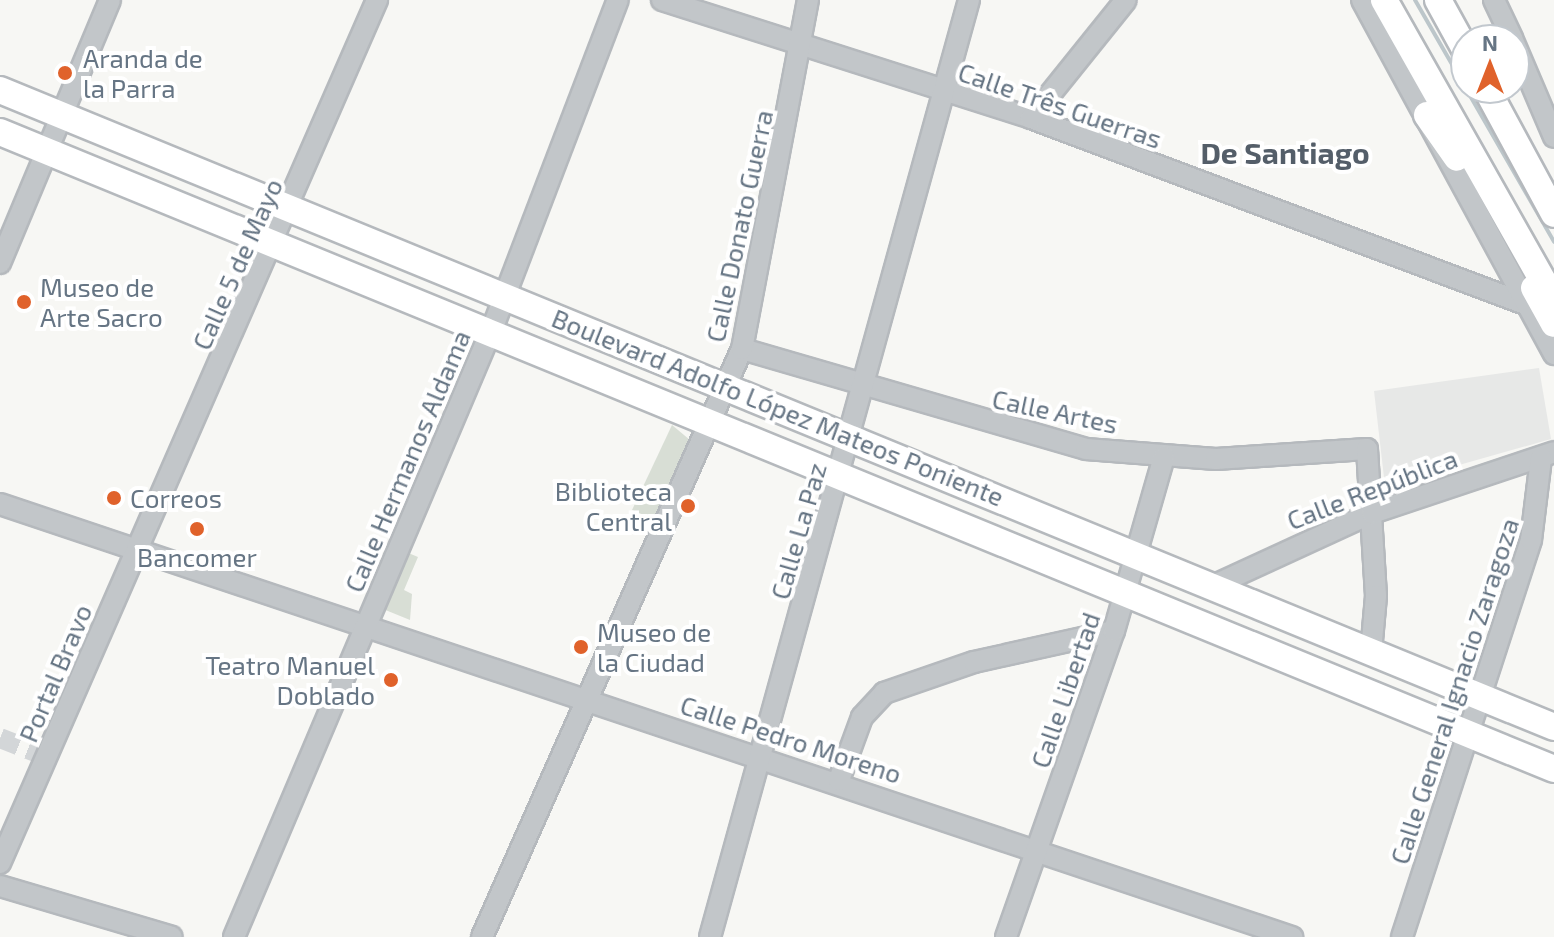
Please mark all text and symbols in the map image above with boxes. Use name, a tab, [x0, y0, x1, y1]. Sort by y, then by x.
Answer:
north arrow	[1450, 24, 1530, 104]
text: N	[1482, 29, 1498, 55]
place label: Aranda de la Parra	[83, 42, 203, 104]
street label: Calle Três Guerras	[954, 55, 1166, 155]
marker: Aranda de la Parra	[54, 62, 76, 84]
street label: Calle Donato Guerra	[699, 107, 779, 345]
district label: De Santiago	[1200, 134, 1370, 170]
street label: Calle 5 de Mayo	[185, 174, 289, 354]
place label: Museo de Arte Sacro	[40, 271, 163, 332]
marker: Museo de Arte Sacro	[15, 293, 33, 311]
street label: Boulevard Adolfo López Mateos Poniente	[547, 302, 1009, 512]
street label: Calle Hermanos Aldama	[338, 325, 476, 597]
street label: Calle Artes	[989, 382, 1121, 440]
street label: Calle República	[1282, 442, 1462, 536]
street label: Calle La Paz	[764, 459, 832, 603]
place label: Biblioteca Central	[555, 475, 672, 536]
place label: Correos	[130, 482, 222, 514]
marker: Correos	[105, 489, 123, 507]
marker: Biblioteca Central	[679, 497, 697, 515]
street label: Calle General Ignacio Zaragoza	[1383, 514, 1525, 868]
marker: Bancomer	[188, 520, 206, 538]
place label: Bancomer	[137, 541, 257, 573]
street label: Portal Bravo	[12, 599, 98, 747]
street label: Calle Libertad	[1024, 608, 1106, 772]
place label: Museo de la Ciudad	[597, 616, 711, 678]
marker: Museo de la Ciudad	[572, 638, 590, 656]
place label: Teatro Manuel Doblado	[205, 649, 375, 710]
marker: Teatro Manuel Doblado	[382, 671, 400, 689]
street label: Calle Pedro Moreno	[677, 689, 905, 789]

